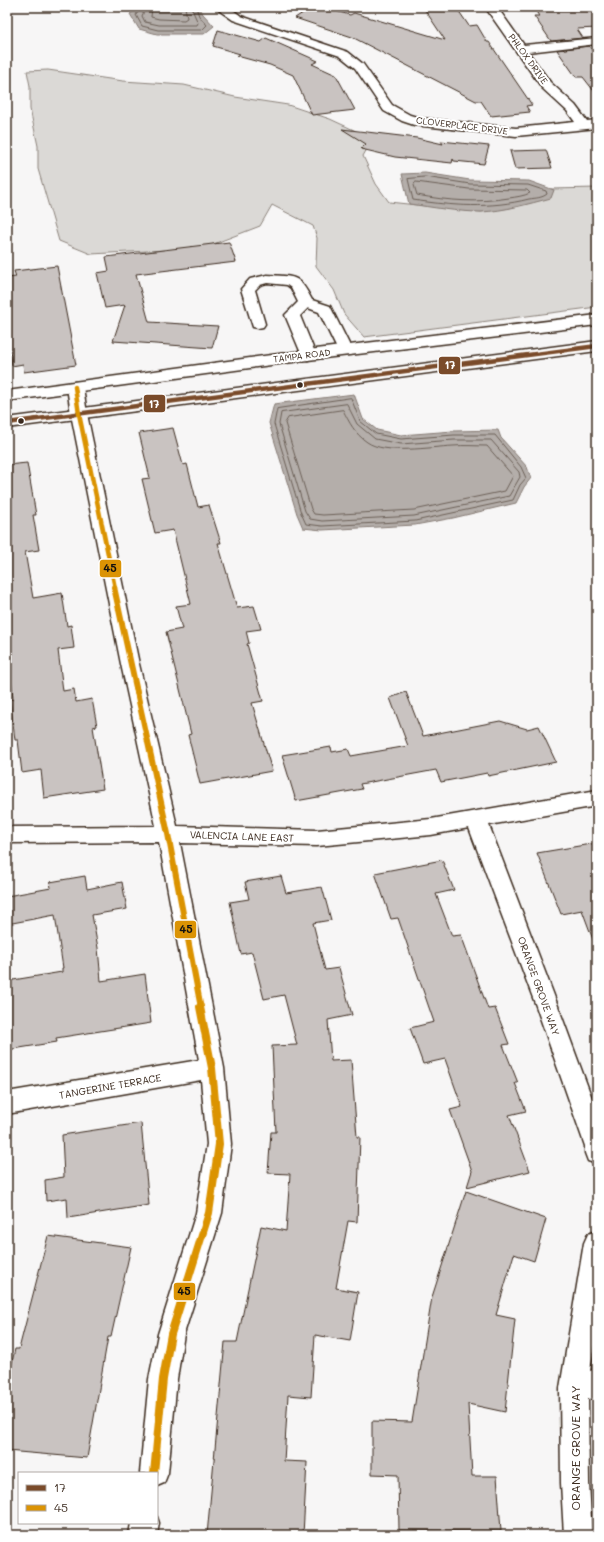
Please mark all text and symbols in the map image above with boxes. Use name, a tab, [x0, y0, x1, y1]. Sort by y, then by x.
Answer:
street label: PHLOX DRIVE	[506, 31, 550, 86]
street label: CLOVERPLACE DRIVE	[416, 114, 509, 137]
street label: TAMPA ROAD	[273, 347, 331, 364]
line badge: 17	[438, 356, 461, 375]
text: 17	[445, 357, 456, 372]
unlabelled marker	[295, 380, 305, 390]
line badge: 17	[143, 394, 166, 413]
text: 17	[149, 396, 160, 411]
unlabelled marker	[16, 416, 26, 426]
line badge: 45	[99, 559, 122, 578]
text: 45	[103, 560, 117, 575]
street label: VALENCIA LANE EAST	[190, 827, 295, 845]
line badge: 45	[174, 920, 197, 939]
text: 45	[179, 921, 193, 936]
street label: ORANGE GROVE WAY	[515, 935, 563, 1037]
street label: TANGERINE TERRACE	[58, 1070, 162, 1102]
line badge: 45	[173, 1282, 196, 1301]
text: 45	[177, 1283, 191, 1298]
street label: ORANGE GROVE WAY	[567, 1385, 583, 1511]
legend	[18, 1472, 158, 1524]
text: 17	[54, 1479, 66, 1495]
text: 45	[54, 1499, 68, 1515]

